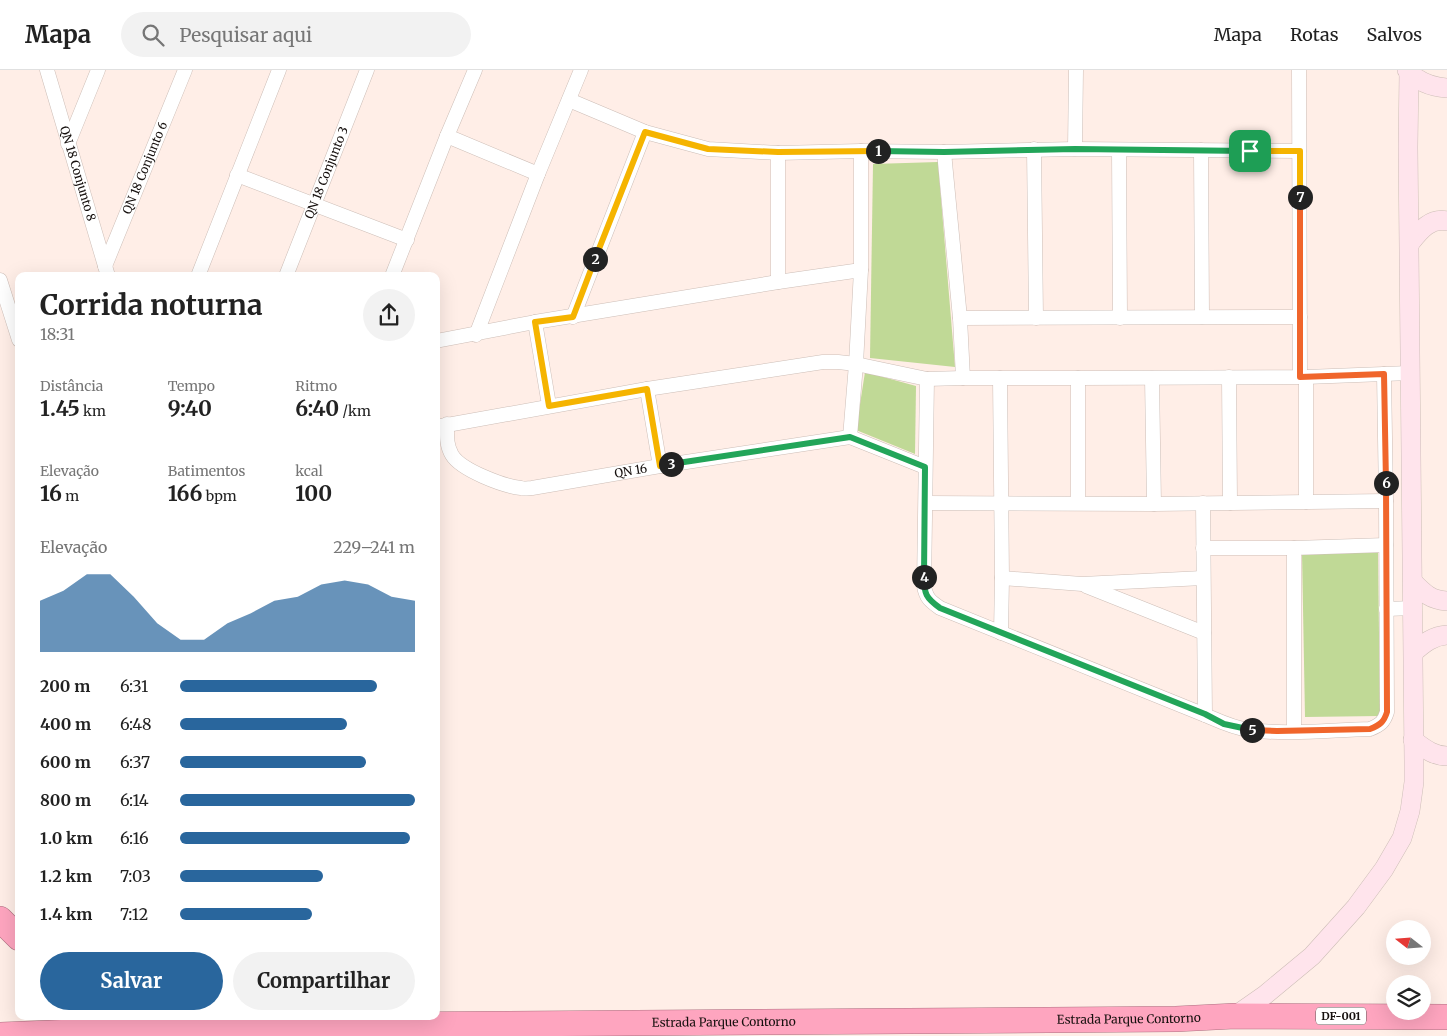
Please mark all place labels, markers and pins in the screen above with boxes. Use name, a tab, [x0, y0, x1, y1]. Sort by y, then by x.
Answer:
pin	[1229, 130, 1271, 172]
pin: 1	[866, 138, 890, 164]
pin: 7	[1288, 184, 1312, 210]
pin: 2	[582, 246, 608, 272]
pin: 3	[658, 452, 684, 476]
pin: 6	[1374, 470, 1398, 496]
pin: 4	[912, 564, 936, 590]
pin: 5	[1240, 718, 1264, 742]

